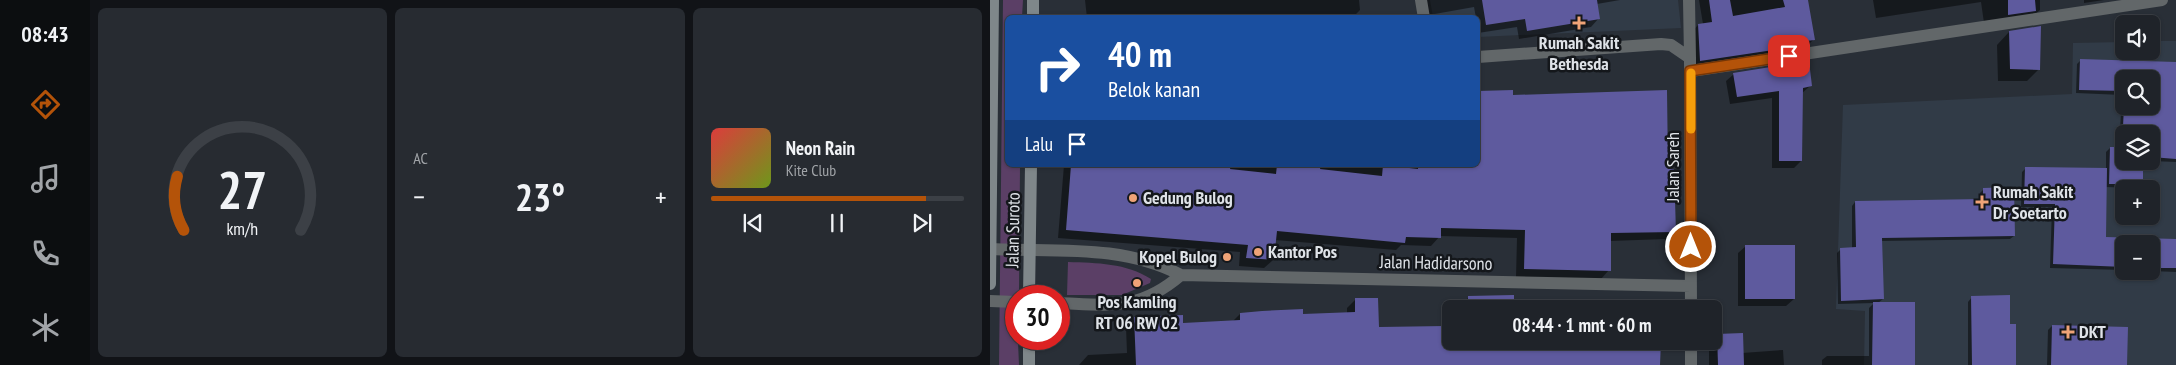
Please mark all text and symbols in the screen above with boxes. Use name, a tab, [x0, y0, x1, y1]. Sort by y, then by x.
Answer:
map controls	[2115, 15, 2160, 280]
button: sound	[2115, 15, 2160, 60]
marker: Rumah Sakit Bethesda	[1572, 16, 1586, 30]
text: 08:43	[21, 20, 69, 48]
text: 40 m	[1108, 31, 1172, 77]
place label: Rumah Sakit Bethesda	[1539, 31, 1620, 75]
icon: right	[1025, 35, 1090, 100]
pin	[1768, 35, 1810, 77]
icon: arrive	[1775, 42, 1803, 70]
button: search	[2115, 70, 2160, 115]
text: Belok kanan	[1108, 75, 1200, 103]
icon: directions	[28, 87, 63, 122]
button: layers	[2115, 125, 2160, 170]
icon: arrive	[1063, 130, 1091, 158]
text: Lalu	[1025, 132, 1053, 156]
street label: Jalan Sareh	[1661, 132, 1684, 203]
text: Neon Rain	[786, 136, 855, 160]
text: AC	[413, 148, 428, 168]
text: 27	[218, 156, 268, 223]
text: Kite Club	[786, 160, 836, 180]
icon: music	[28, 161, 63, 196]
text: 23°	[515, 172, 565, 221]
text: −	[413, 178, 425, 215]
text: +	[655, 178, 667, 215]
place label: Rumah Sakit Dr Soetarto	[1993, 180, 2074, 224]
button: +	[2115, 180, 2160, 225]
place label: Gedung Bulog	[1143, 186, 1233, 209]
street label: Jalan Suroto	[1000, 192, 1025, 269]
marker: Gedung Bulog	[1127, 192, 1139, 204]
marker: Rumah Sakit Dr Soetarto	[1975, 195, 1989, 209]
icon: previous	[739, 209, 767, 237]
icon: pause	[823, 209, 851, 237]
icon: next	[908, 209, 936, 237]
text: km/h	[227, 217, 259, 240]
position arrow	[1664, 220, 1716, 272]
button: −	[2115, 235, 2160, 280]
icon: phone	[28, 236, 63, 271]
place label: Kantor Pos	[1268, 240, 1337, 263]
place label: Kopel Bulog	[1139, 245, 1217, 268]
marker: Kantor Pos	[1252, 246, 1264, 258]
street label: Jalan Hadidarsono	[1378, 250, 1493, 275]
marker: Kopel Bulog	[1221, 251, 1233, 263]
marker: Pos Kamling RT 06 RW 02	[1131, 277, 1143, 289]
speed limit sign: 30	[1005, 285, 1070, 350]
place label: Pos Kamling RT 06 RW 02	[1096, 290, 1178, 334]
icon: climate	[28, 310, 63, 345]
text: 08:44 · 1 mnt · 60 m	[1512, 313, 1652, 337]
place label: DKT	[2079, 320, 2106, 343]
marker: DKT	[2061, 325, 2075, 339]

